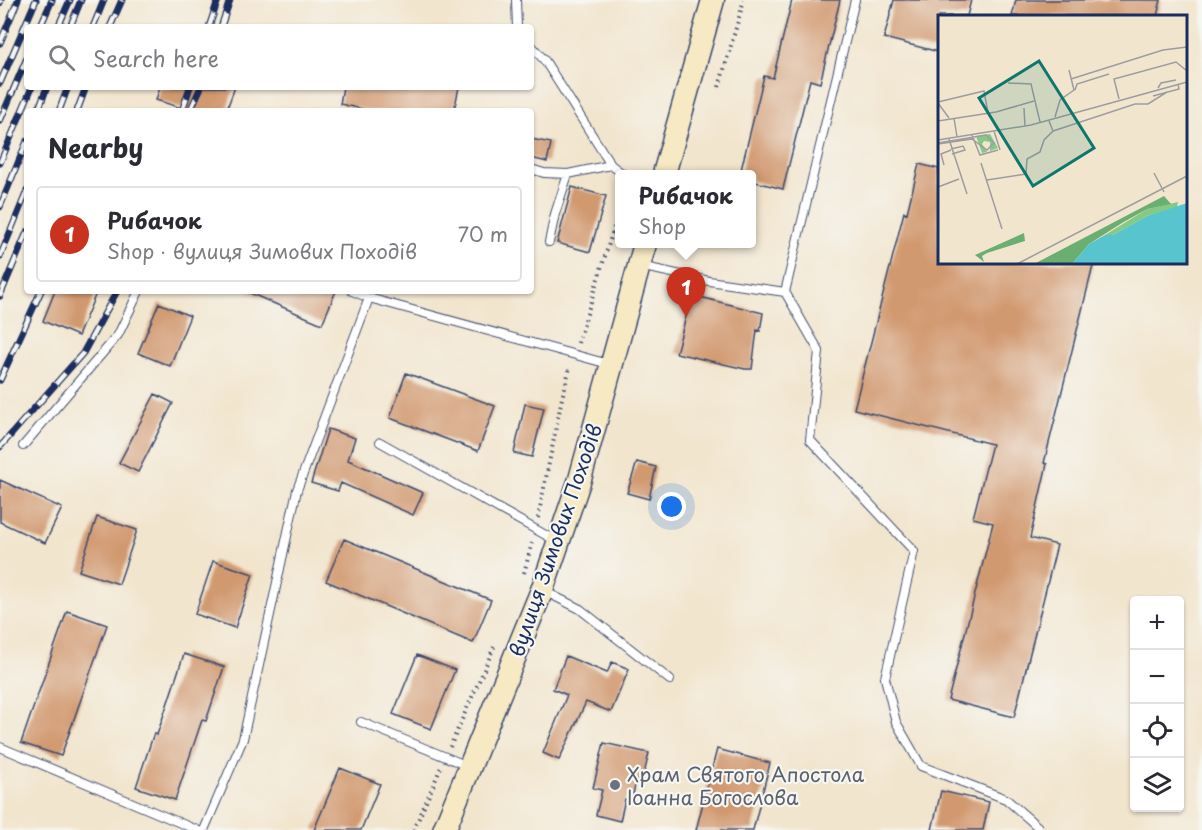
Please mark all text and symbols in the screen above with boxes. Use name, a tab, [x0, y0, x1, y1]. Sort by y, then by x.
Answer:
inset map	[938, 15, 1187, 264]
search box	[24, 24, 534, 90]
icon: search	[45, 41, 78, 74]
text: Search here	[93, 41, 219, 74]
text: Nearby	[48, 128, 143, 167]
popup	[615, 170, 756, 248]
text: Рибачок	[638, 178, 733, 211]
text: Рибачок	[107, 203, 202, 236]
text: Shop	[638, 211, 686, 241]
text: 1	[65, 219, 74, 249]
text: 70 m	[458, 219, 508, 249]
text: Shop · вулиця Зимових Походів	[107, 236, 417, 266]
pin: 1	[666, 268, 706, 317]
street label: вулиця Зимових Походів	[501, 420, 609, 660]
your location	[657, 492, 686, 521]
map controls	[1130, 596, 1184, 812]
button: +	[1130, 596, 1184, 650]
button: −	[1130, 650, 1184, 704]
button: locate	[1130, 704, 1184, 758]
button: layers	[1130, 758, 1184, 812]
place label: Храм Святого Апостола Іоанна Богослова	[627, 759, 865, 812]
marker: Храм Святого Апостола Іоанна Богослова	[608, 778, 622, 792]

